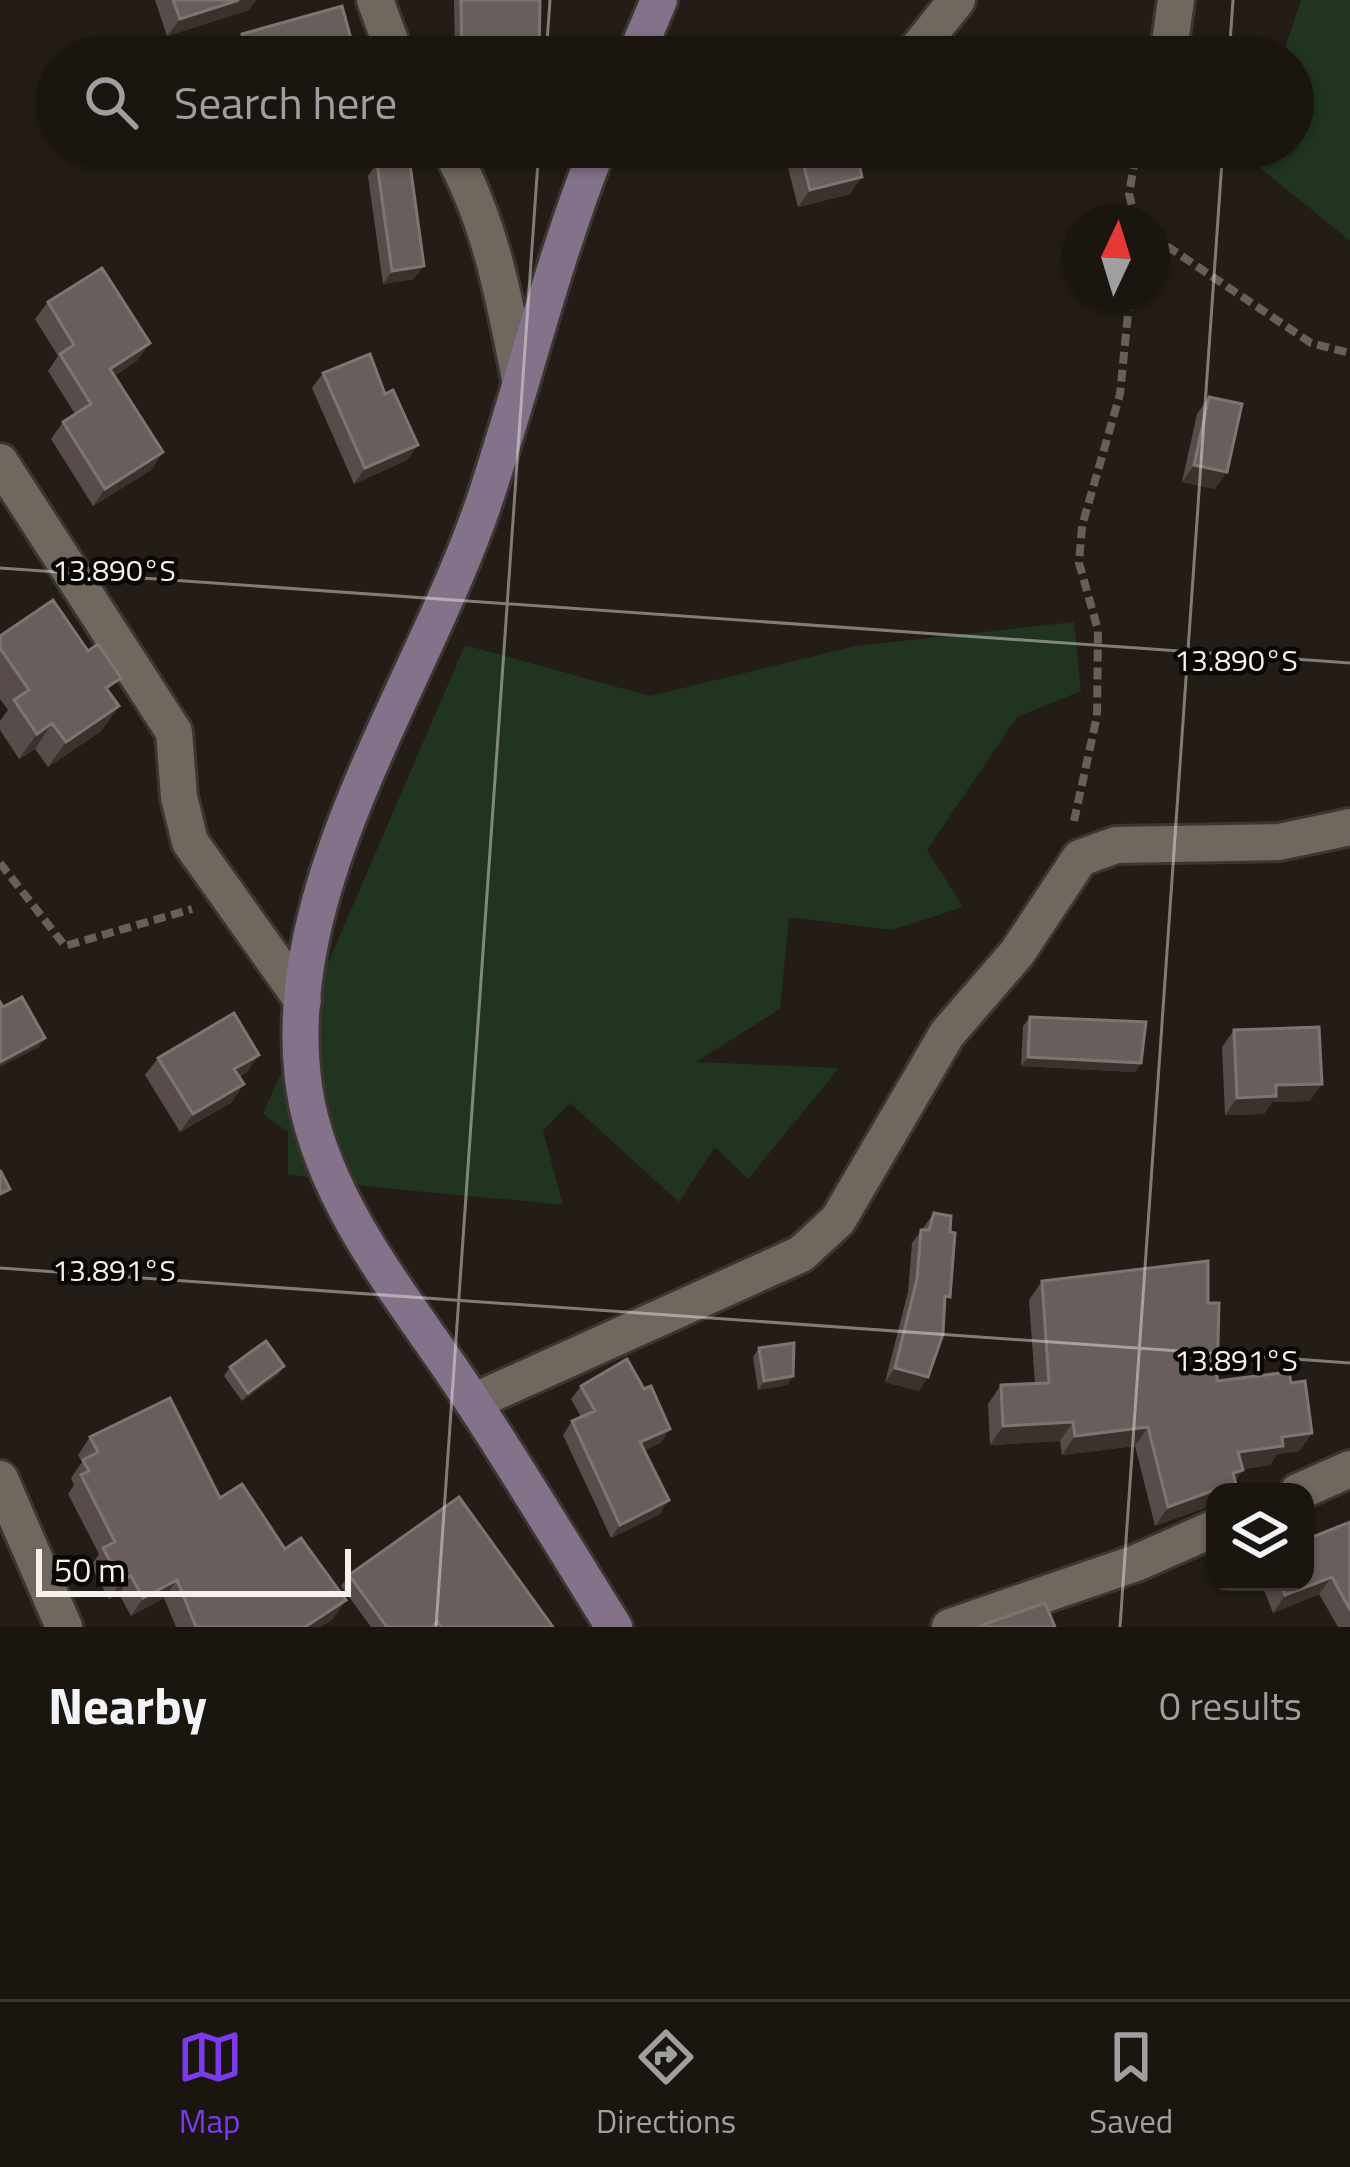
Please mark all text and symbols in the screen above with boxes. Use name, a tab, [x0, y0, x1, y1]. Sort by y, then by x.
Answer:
search box	[36, 36, 1314, 168]
text: Search here	[174, 68, 397, 136]
icon: search	[78, 69, 144, 135]
north arrow	[1062, 204, 1170, 312]
text: 13.890°S	[52, 547, 176, 593]
text: 13.890°S	[1174, 637, 1298, 683]
text: 13.891°S	[52, 1247, 176, 1293]
text: 13.891°S	[1174, 1337, 1298, 1383]
map controls	[1206, 1483, 1314, 1591]
button: layers	[1206, 1483, 1314, 1591]
scale bar	[36, 1543, 351, 1596]
text: 50 m	[54, 1545, 126, 1595]
text: Nearby	[48, 1666, 207, 1744]
text: 0 results	[1159, 1676, 1302, 1735]
tab: Map	[177, 2024, 243, 2146]
tab: Directions	[596, 2024, 736, 2146]
tab: Saved	[1089, 2024, 1173, 2146]

